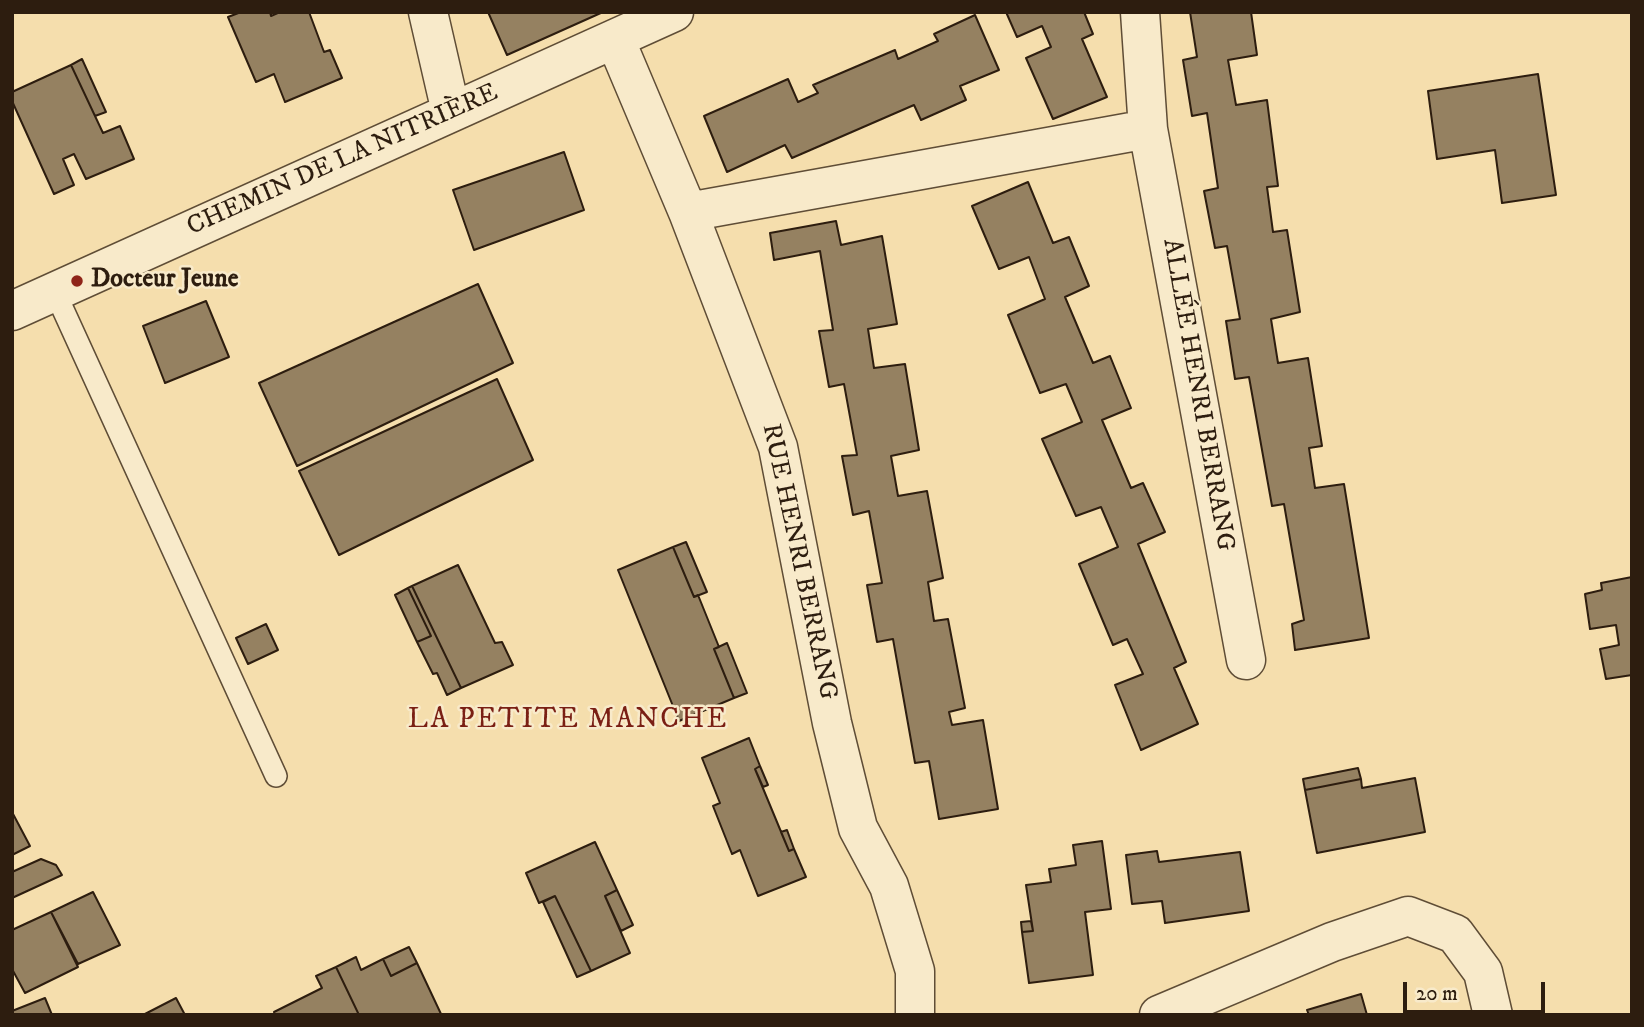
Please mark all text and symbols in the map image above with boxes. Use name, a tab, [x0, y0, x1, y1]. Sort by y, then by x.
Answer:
street label: CHEMIN DE LA NITRIÈRE	[183, 78, 503, 244]
street label: ALLÉE HENRI BERRANG	[1154, 236, 1240, 554]
place label: Docteur Jeune	[91, 265, 239, 297]
marker: Docteur Jeune	[69, 273, 85, 289]
street label: RUE HENRI BERRANG	[753, 421, 843, 703]
district label: LA PETITE MANCHE	[410, 704, 726, 738]
scale bar	[1406, 968, 1548, 1012]
text: 20 m	[1416, 981, 1458, 1007]

